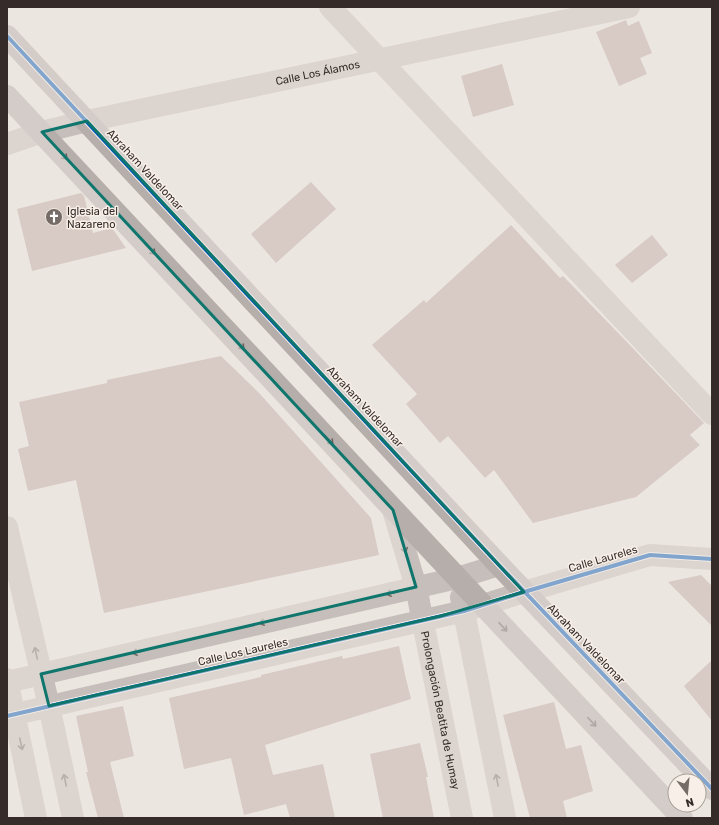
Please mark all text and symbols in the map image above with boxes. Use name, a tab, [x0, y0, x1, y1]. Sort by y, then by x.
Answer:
street label: Calle Los Álamos	[274, 57, 361, 88]
street label: Abraham Valdelomar	[104, 127, 186, 214]
one-way arrow	[58, 150, 68, 160]
place label: Iglesia del Nazareno	[67, 205, 118, 231]
church icon: Iglesia del Nazareno	[44, 207, 64, 227]
one-way arrow	[147, 245, 156, 255]
one-way arrow	[235, 340, 245, 350]
street label: Abraham Valdelomar	[324, 364, 406, 451]
one-way arrow	[324, 435, 333, 446]
one-way arrow	[401, 541, 408, 554]
street label: Calle Laureles	[567, 543, 639, 575]
one-way arrow	[386, 590, 399, 597]
street label: Abraham Valdelomar	[544, 601, 628, 687]
one-way arrow	[259, 619, 272, 627]
one-way arrow	[499, 622, 508, 632]
street label: Prolongación Beatita de Humay	[418, 630, 463, 791]
street label: Calle Los Laureles	[197, 635, 290, 669]
one-way arrow	[32, 647, 40, 660]
one-way arrow	[132, 648, 145, 656]
one-way arrow	[587, 717, 597, 727]
one-way arrow	[17, 737, 25, 750]
north arrow	[667, 773, 707, 813]
one-way arrow	[60, 774, 68, 787]
one-way arrow	[493, 774, 501, 787]
text: N	[684, 795, 695, 809]

